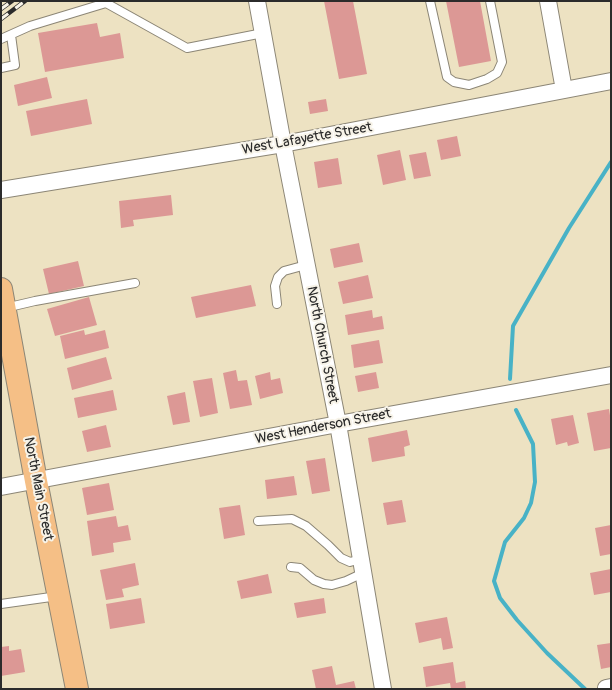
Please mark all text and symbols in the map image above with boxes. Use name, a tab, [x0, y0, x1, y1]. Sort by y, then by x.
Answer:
street label: West Lafayette Street	[241, 119, 373, 159]
street label: North Church Street	[302, 285, 342, 405]
street label: West Henderson Street	[254, 406, 392, 448]
street label: North Main Street	[20, 436, 56, 542]

